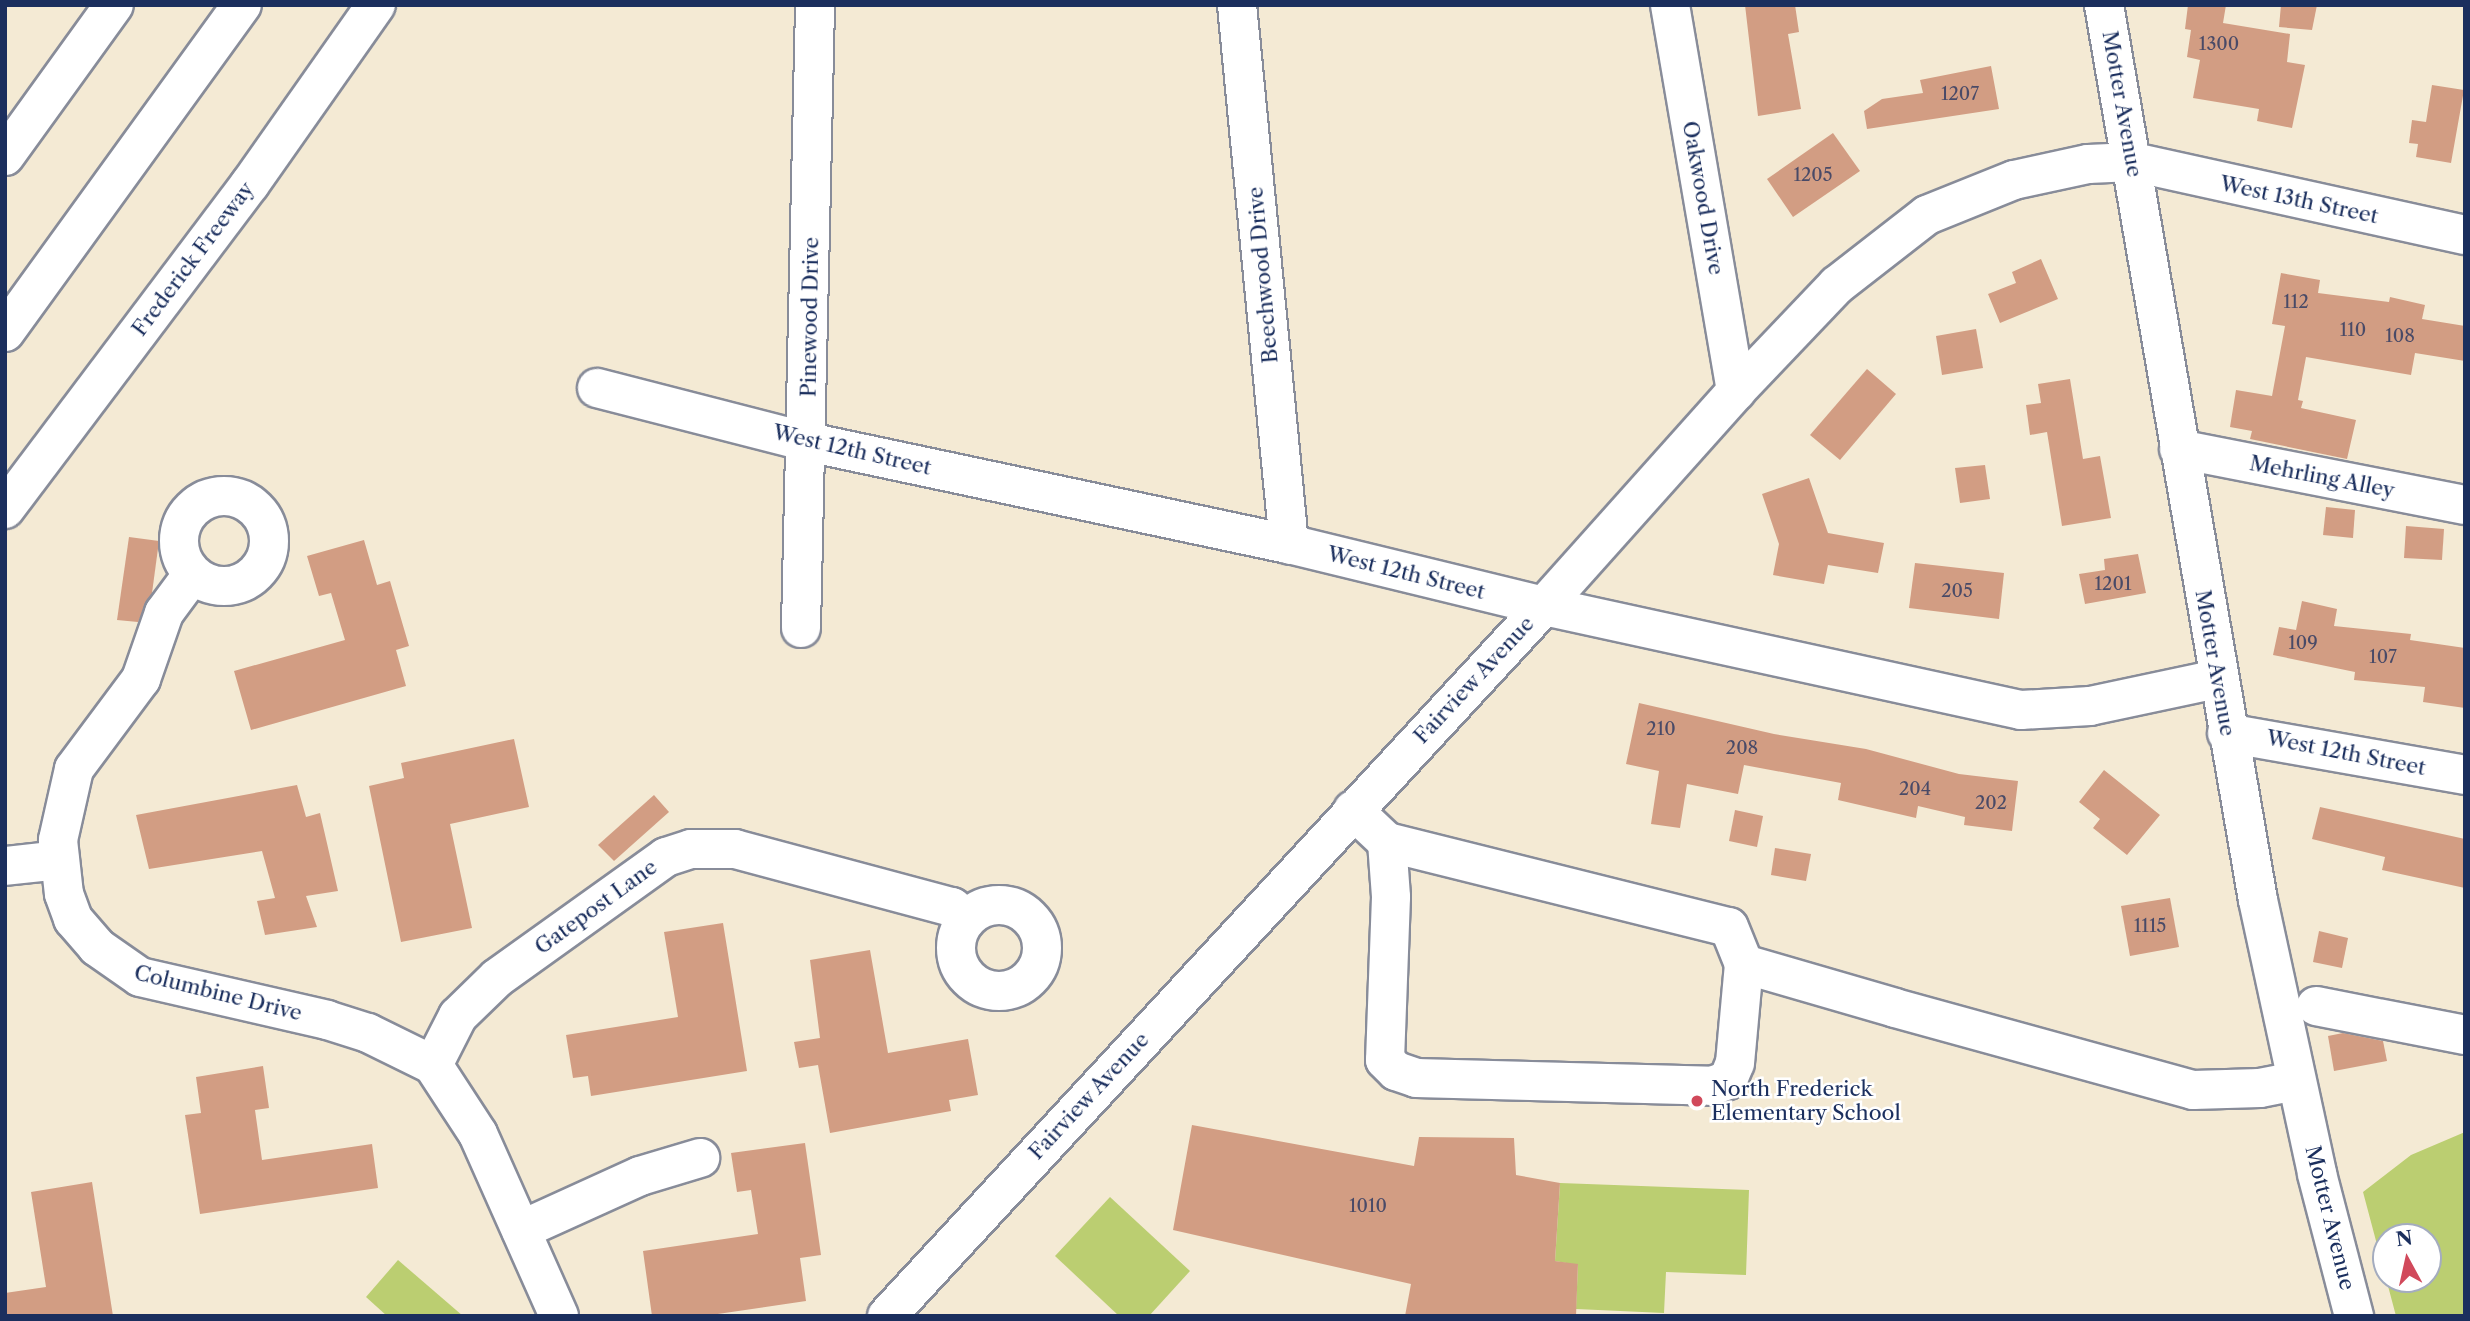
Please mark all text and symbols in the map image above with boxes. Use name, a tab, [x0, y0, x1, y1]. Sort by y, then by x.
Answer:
street label: Motter Avenue	[2097, 28, 2147, 180]
house number: 1300	[2199, 33, 2239, 55]
house number: 1207	[1941, 83, 1979, 105]
street label: Oakwood Drive	[1677, 119, 1729, 277]
house number: 1205	[1793, 164, 1833, 186]
street label: West 13th Street	[2218, 171, 2380, 229]
street label: Frederick Freeway	[127, 177, 259, 341]
street label: Beechwood Drive	[1243, 186, 1283, 364]
street label: Pinewood Drive	[796, 237, 824, 397]
house number: 112	[2283, 291, 2309, 313]
house number: 110	[2340, 319, 2366, 341]
house number: 108	[2385, 325, 2415, 347]
street label: West 12th Street	[770, 420, 934, 480]
street label: Mehrling Alley	[2247, 451, 2397, 503]
street label: West 12th Street	[1325, 541, 1487, 605]
house number: 1201	[2095, 573, 2131, 595]
house number: 205	[1941, 580, 1973, 602]
street label: Motter Avenue	[2190, 587, 2240, 739]
street label: Fairview Avenue	[1408, 611, 1540, 749]
house number: 109	[2288, 632, 2318, 654]
house number: 107	[2369, 646, 2397, 668]
house number: 210	[1646, 718, 1676, 740]
street label: West 12th Street	[2264, 725, 2428, 781]
house number: 208	[1726, 737, 1758, 759]
house number: 204	[1899, 778, 1931, 800]
house number: 202	[1975, 792, 2007, 814]
street label: Gatepost Lane	[530, 854, 662, 960]
house number: 1115	[2134, 915, 2166, 937]
street label: Columbine Drive	[132, 960, 304, 1026]
street label: Fairview Avenue	[1023, 1027, 1155, 1165]
place label: North Frederick Elementary School	[1711, 1076, 1901, 1126]
marker: North Frederick Elementary School	[1689, 1093, 1705, 1109]
street label: Motter Avenue	[2300, 1143, 2360, 1293]
house number: 1010	[1349, 1195, 1387, 1217]
north arrow	[2372, 1223, 2442, 1293]
text: N	[2395, 1226, 2414, 1251]

